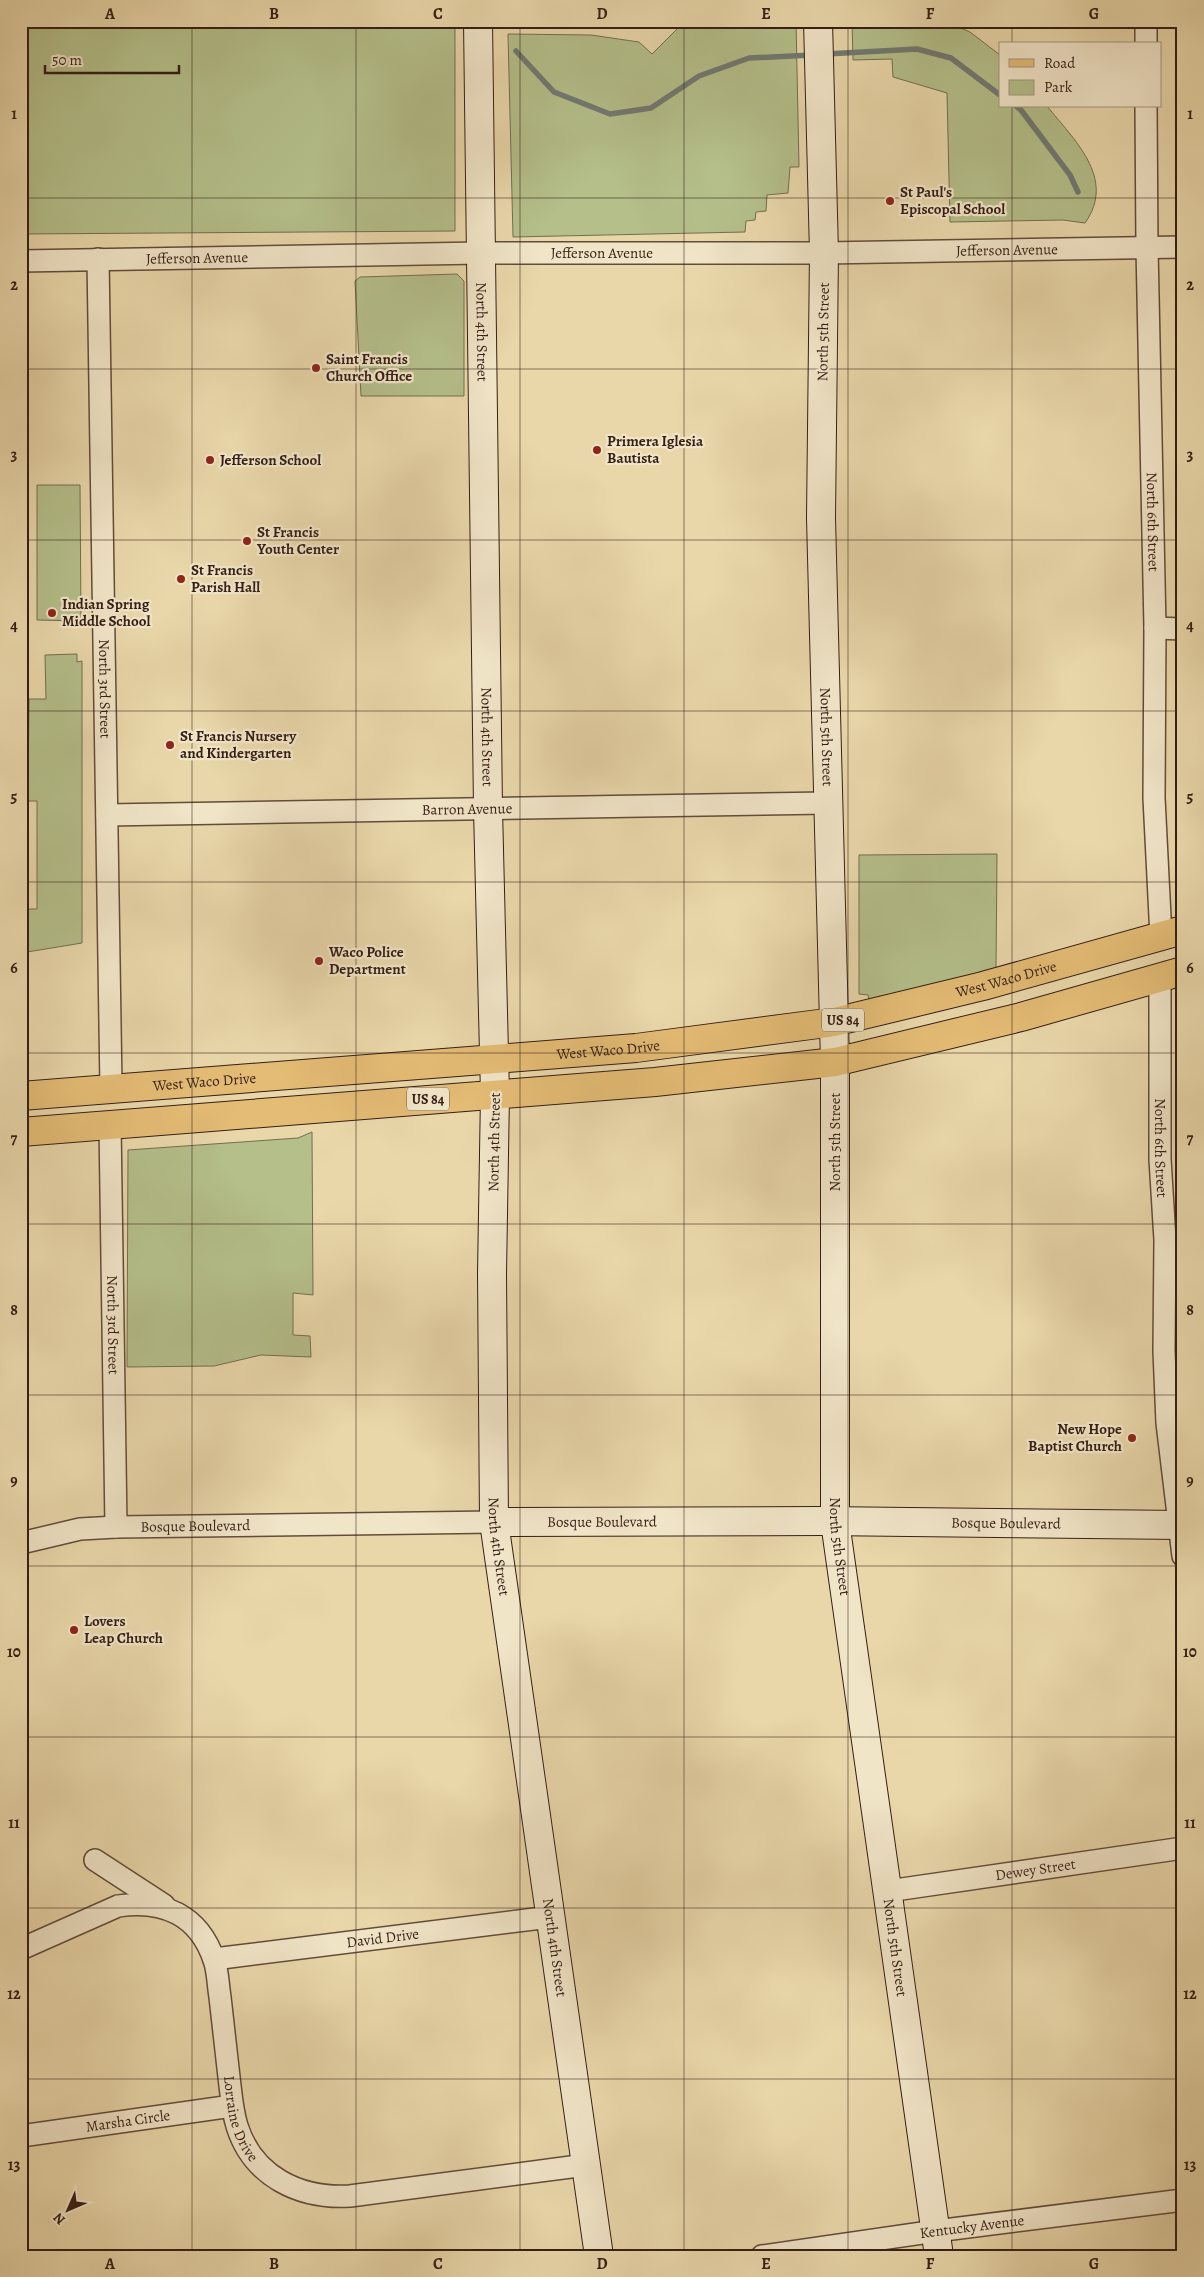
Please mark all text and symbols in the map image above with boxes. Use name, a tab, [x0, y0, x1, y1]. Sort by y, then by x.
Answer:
text: A	[104, 3, 116, 25]
text: B	[269, 3, 279, 25]
text: C	[433, 3, 443, 25]
text: D	[596, 3, 608, 25]
text: E	[761, 3, 771, 25]
text: F	[926, 3, 935, 25]
text: G	[1089, 3, 1099, 25]
scale bar	[45, 42, 179, 74]
legend	[999, 42, 1162, 108]
text: 50 m	[52, 50, 82, 70]
text: Road	[1044, 53, 1076, 73]
text: Park	[1044, 77, 1073, 97]
text: 1	[11, 103, 17, 125]
text: 1	[1187, 103, 1193, 125]
place label: St Paul's Episcopal School	[900, 182, 1005, 219]
marker: St Paul's Episcopal School	[884, 195, 896, 207]
street label: Jefferson Avenue	[956, 239, 1058, 261]
street label: Jefferson Avenue	[551, 243, 653, 263]
street label: Jefferson Avenue	[146, 247, 249, 269]
text: 2	[10, 274, 18, 296]
text: 2	[1186, 274, 1194, 296]
street label: North 4th Street	[471, 282, 493, 382]
street label: North 5th Street	[812, 282, 834, 382]
place label: Saint Francis Church Office	[326, 349, 412, 386]
marker: Saint Francis Church Office	[310, 362, 322, 374]
place label: Primera Iglesia Bautista	[607, 431, 704, 468]
text: 3	[11, 444, 18, 466]
marker: Primera Iglesia Bautista	[591, 444, 603, 456]
text: 3	[1187, 444, 1194, 466]
place label: Jefferson School	[220, 450, 321, 470]
marker: Jefferson School	[204, 454, 216, 466]
street label: North 6th Street	[1142, 472, 1164, 572]
place label: St Francis Youth Center	[256, 522, 339, 559]
marker: St Francis Youth Center	[241, 535, 253, 547]
place label: St Francis Parish Hall	[191, 560, 260, 597]
marker: St Francis Parish Hall	[175, 573, 187, 585]
place label: Indian Spring Middle School	[62, 594, 150, 631]
marker: Indian Spring Middle School	[46, 607, 58, 619]
text: 4	[10, 615, 18, 637]
text: 4	[1186, 615, 1194, 637]
street label: North 3rd Street	[94, 639, 116, 739]
street label: North 4th Street	[476, 687, 498, 787]
street label: North 5th Street	[815, 687, 838, 787]
place label: St Francis Nursery and Kindergarten	[180, 726, 297, 763]
marker: St Francis Nursery and Kindergarten	[164, 739, 176, 751]
text: 5	[11, 786, 18, 808]
text: 5	[1187, 786, 1194, 808]
street label: Barron Avenue	[421, 798, 513, 820]
place label: Waco Police Department	[328, 942, 406, 979]
marker: Waco Police Department	[313, 955, 325, 967]
street label: West Waco Drive	[953, 956, 1059, 1002]
text: 6	[10, 957, 18, 979]
text: 6	[1186, 957, 1194, 979]
road number: US 84	[822, 1008, 864, 1032]
street label: West Waco Drive	[555, 1035, 661, 1064]
street label: West Waco Drive	[151, 1068, 257, 1096]
road number: US 84	[407, 1088, 449, 1110]
street label: North 4th Street	[483, 1092, 505, 1192]
street label: North 5th Street	[825, 1093, 845, 1191]
street label: North 6th Street	[1150, 1098, 1172, 1198]
text: 7	[11, 1128, 18, 1150]
text: 7	[1187, 1128, 1194, 1150]
street label: North 3rd Street	[102, 1275, 124, 1375]
text: 8	[10, 1299, 18, 1321]
text: 8	[1186, 1299, 1194, 1321]
place label: New Hope Baptist Church	[1028, 1419, 1122, 1456]
marker: New Hope Baptist Church	[1126, 1432, 1138, 1444]
text: 9	[10, 1470, 18, 1492]
text: 9	[1186, 1470, 1194, 1492]
street label: North 4th Street	[484, 1497, 514, 1597]
street label: North 5th Street	[825, 1497, 855, 1597]
street label: Bosque Boulevard	[547, 1512, 658, 1532]
street label: Bosque Boulevard	[951, 1512, 1062, 1534]
street label: Bosque Boulevard	[140, 1515, 251, 1537]
place label: Lovers Leap Church	[84, 1611, 163, 1648]
marker: Lovers Leap Church	[68, 1624, 80, 1636]
text: 10	[7, 1641, 21, 1663]
text: 10	[1183, 1641, 1197, 1663]
text: 11	[8, 1812, 20, 1834]
text: 11	[1184, 1812, 1196, 1834]
street label: Dewey Street	[994, 1854, 1077, 1885]
street label: North 4th Street	[538, 1897, 572, 1998]
street label: North 5th Street	[878, 1897, 912, 1998]
street label: David Drive	[345, 1923, 420, 1952]
text: 12	[7, 1983, 21, 2005]
text: 12	[1183, 1983, 1197, 2005]
street label: Lorraine Drive	[219, 2075, 263, 2166]
street label: Marsha Circle	[84, 2105, 172, 2137]
text: 13	[8, 2154, 20, 2176]
text: 13	[1184, 2154, 1196, 2176]
north arrow	[42, 2184, 92, 2234]
text: N	[49, 2209, 69, 2229]
street label: Kentucky Avenue	[918, 2210, 1026, 2243]
text: A	[104, 2253, 116, 2275]
text: B	[269, 2253, 279, 2275]
text: C	[433, 2253, 443, 2275]
text: D	[596, 2253, 608, 2275]
text: E	[761, 2253, 771, 2275]
text: F	[926, 2253, 935, 2275]
text: G	[1089, 2253, 1099, 2275]

